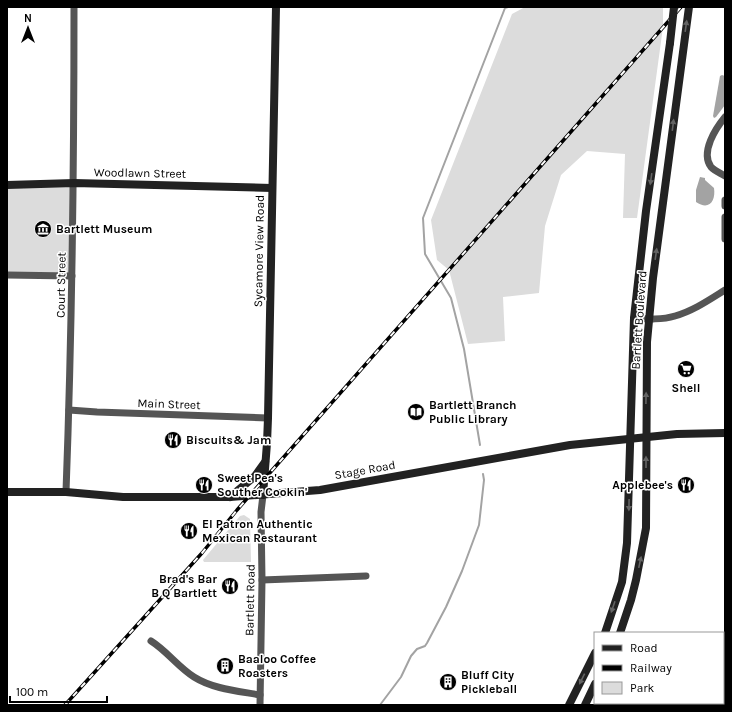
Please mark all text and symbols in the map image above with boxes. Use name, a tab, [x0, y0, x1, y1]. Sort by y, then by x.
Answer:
north arrow	[8, 8, 48, 48]
text: N	[24, 12, 32, 25]
one-way arrow	[683, 20, 689, 32]
one-way arrow	[670, 119, 676, 132]
street label: Woodlawn Street	[94, 165, 187, 181]
one-way arrow	[648, 173, 654, 185]
street label: Sycamore View Road	[251, 195, 267, 307]
museum icon: Bartlett Museum	[33, 219, 53, 239]
place label: Bartlett Museum	[56, 222, 152, 236]
one-way arrow	[653, 248, 659, 260]
street label: Court Street	[53, 251, 69, 318]
street label: Bartlett Boulevard	[629, 270, 649, 370]
supermarket icon: Shell	[676, 359, 696, 379]
place label: Shell	[672, 381, 700, 395]
one-way arrow	[643, 391, 649, 404]
street label: Main Street	[137, 396, 201, 412]
place label: Bartlett Branch Public Library	[429, 398, 517, 426]
library icon: Bartlett Branch Public Library	[406, 402, 426, 422]
restaurant icon: Biscuits& Jam	[163, 430, 183, 450]
place label: Biscuits& Jam	[186, 433, 271, 447]
one-way arrow	[643, 455, 649, 468]
street label: Stage Road	[333, 458, 397, 482]
place label: Sweet Pea's Souther Cookin'	[217, 471, 307, 499]
restaurant icon: Sweet Pea's Souther Cookin'	[194, 475, 214, 495]
restaurant icon: Applebee's	[676, 475, 696, 495]
place label: Applebee's	[612, 478, 673, 492]
one-way arrow	[626, 499, 632, 512]
place label: El Patron Authentic Mexican Restaurant	[202, 517, 317, 545]
restaurant icon: El Patron Authentic Mexican Restaurant	[179, 521, 199, 541]
one-way arrow	[637, 556, 643, 569]
street label: Bartlett Road	[242, 564, 258, 636]
place label: Brad's Bar B Q Bartlett	[151, 572, 217, 600]
restaurant icon: Brad's Bar B Q Bartlett	[220, 576, 240, 596]
one-way arrow	[610, 602, 616, 614]
legend	[594, 632, 724, 704]
text: Road	[630, 641, 658, 655]
place label: Baaloo Coffee Roasters	[238, 652, 316, 680]
building icon: Baaloo Coffee Roasters	[215, 656, 235, 676]
text: Railway	[630, 661, 672, 675]
place label: Bluff City Pickleball	[461, 668, 517, 696]
building icon: Bluff City Pickleball	[438, 672, 458, 692]
one-way arrow	[579, 673, 585, 685]
scale bar	[10, 678, 107, 704]
text: Park	[630, 681, 655, 695]
text: 100 m	[16, 685, 48, 699]

